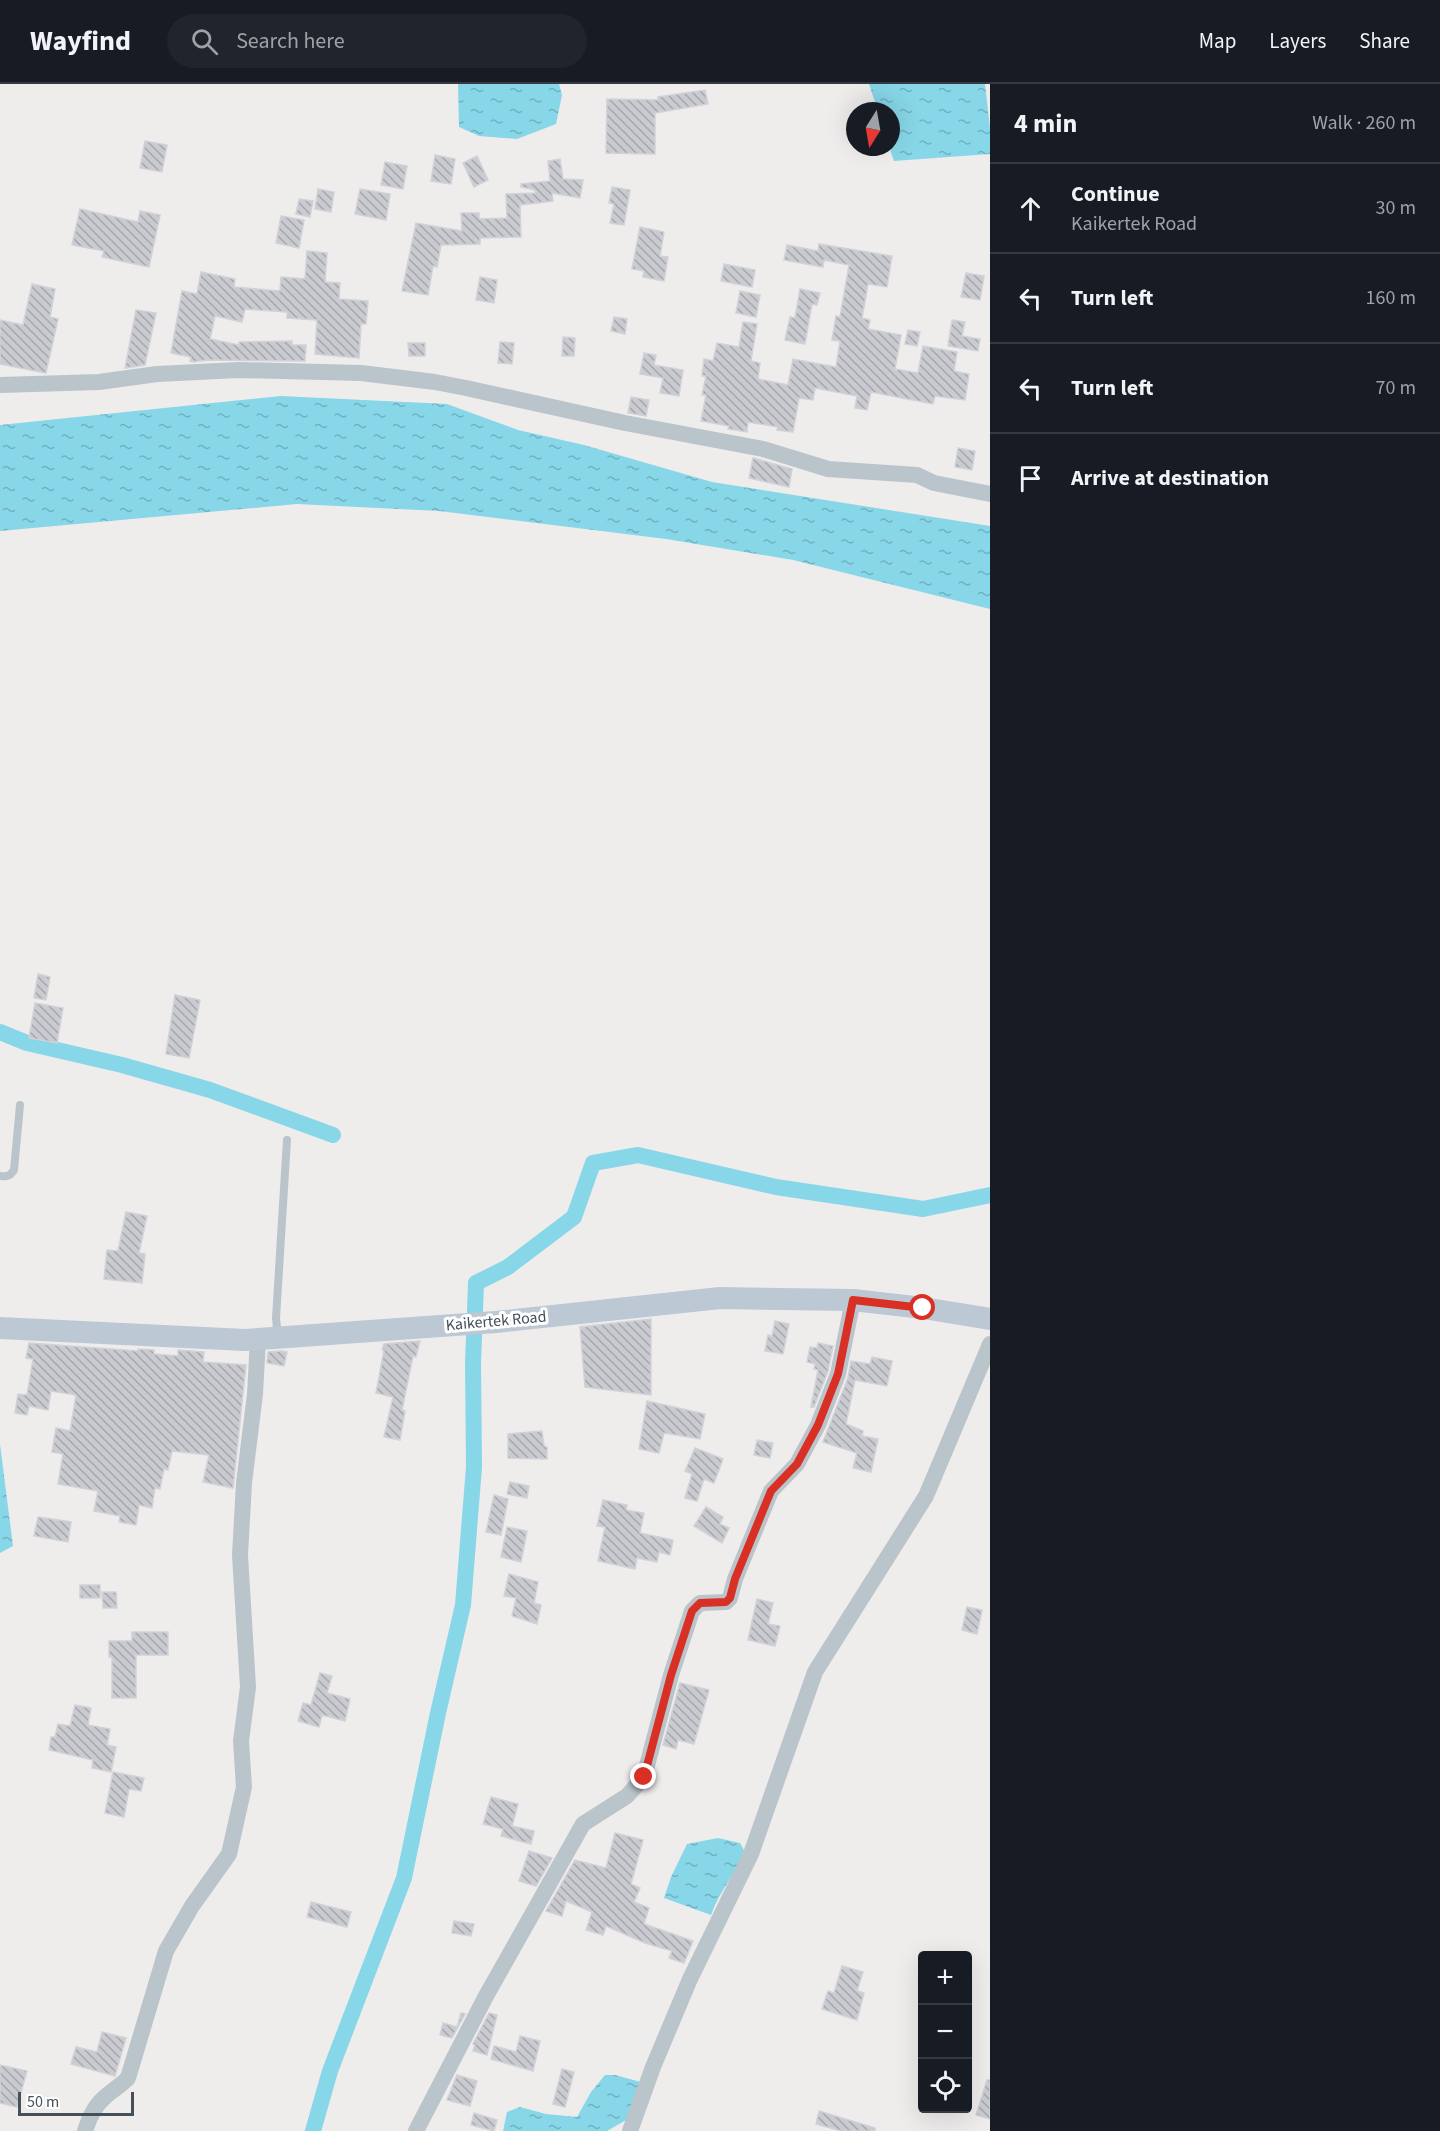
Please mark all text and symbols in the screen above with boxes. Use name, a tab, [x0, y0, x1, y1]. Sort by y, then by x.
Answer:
search box	[167, 14, 587, 68]
text: Wayfind	[30, 21, 131, 61]
icon: search	[188, 25, 221, 58]
text: Search here	[236, 25, 345, 57]
text: Map	[1199, 26, 1236, 56]
text: Layers	[1269, 26, 1326, 56]
text: Share	[1359, 26, 1410, 56]
north arrow	[846, 102, 900, 156]
text: 4 min	[1014, 105, 1077, 142]
text: Walk · 260 m	[1312, 109, 1416, 137]
text: Continue	[1071, 178, 1160, 210]
icon: ahead	[1014, 192, 1047, 225]
text: 30 m	[1376, 194, 1416, 222]
text: Kaikertek Road	[1071, 210, 1197, 238]
icon: left	[1014, 282, 1047, 315]
text: Turn left	[1071, 282, 1153, 314]
text: 160 m	[1366, 284, 1416, 312]
icon: left	[1014, 372, 1047, 405]
text: Turn left	[1071, 372, 1153, 404]
text: 70 m	[1376, 374, 1416, 402]
icon: arrive	[1014, 462, 1047, 495]
text: Arrive at destination	[1071, 462, 1269, 494]
route start	[909, 1294, 935, 1320]
street label: Kaikertek Road	[445, 1306, 547, 1336]
route end	[630, 1763, 656, 1789]
map controls	[918, 1951, 972, 2113]
button: +	[918, 1951, 972, 2005]
button: −	[918, 2005, 972, 2059]
button: locate	[918, 2059, 972, 2113]
scale bar	[18, 2089, 134, 2116]
text: 50 m	[27, 2091, 59, 2113]

